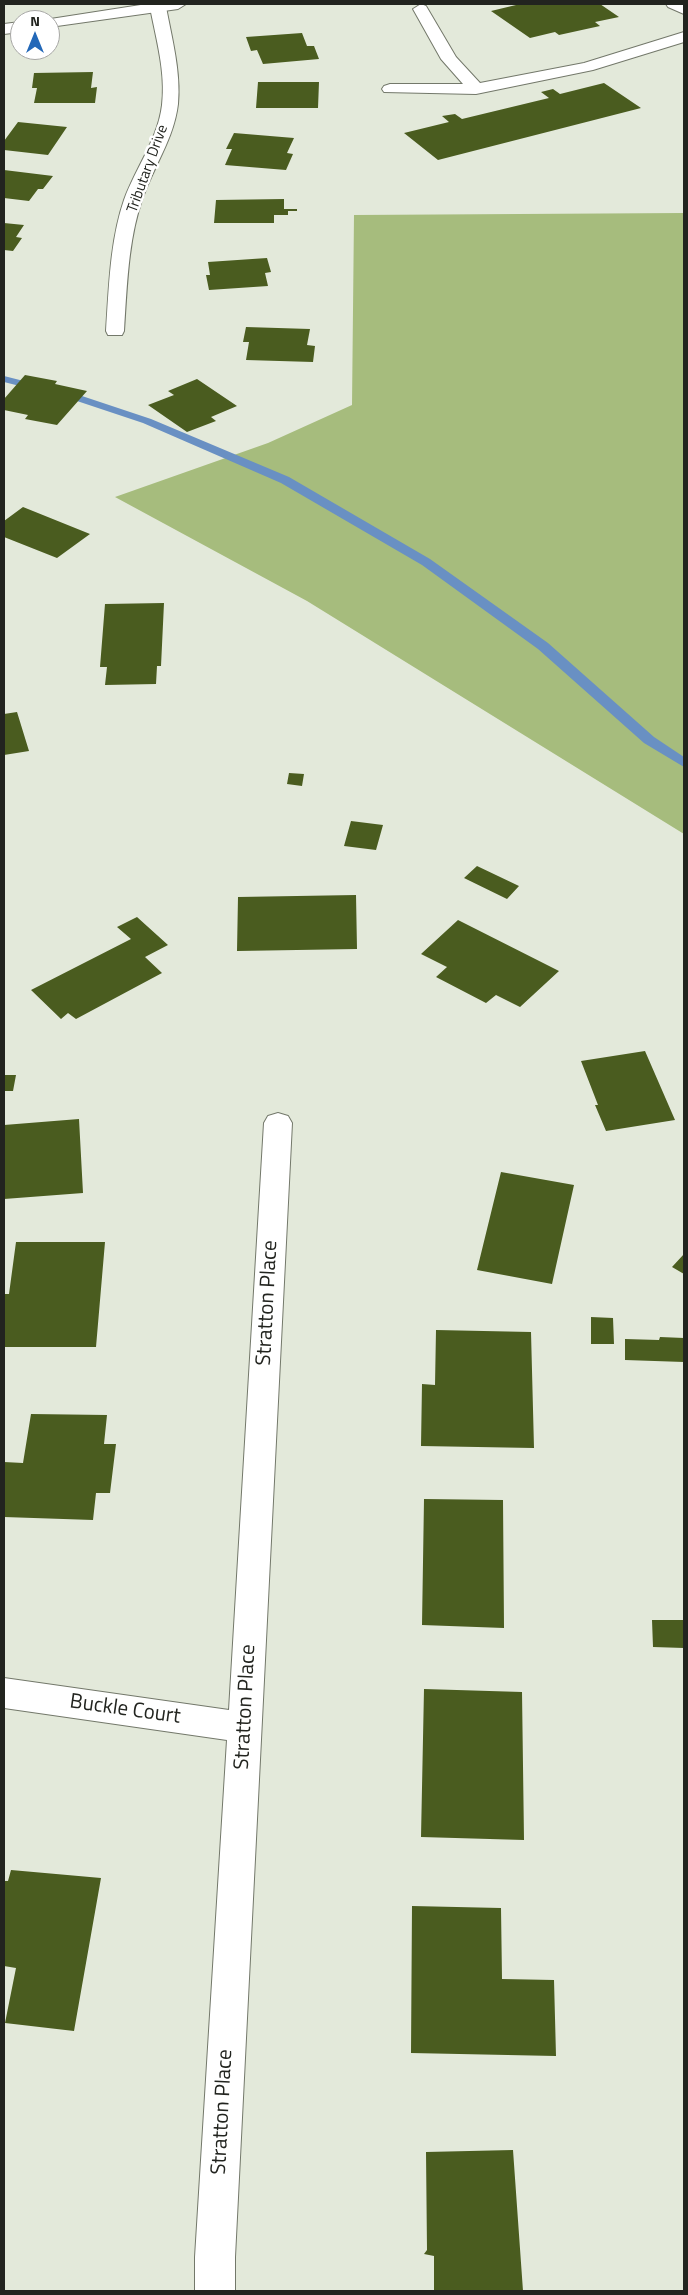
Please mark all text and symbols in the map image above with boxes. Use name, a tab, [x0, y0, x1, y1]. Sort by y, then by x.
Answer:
north arrow	[10, 10, 60, 60]
text: N	[30, 10, 40, 31]
street label: Tributary Drive	[124, 123, 172, 215]
street label: Stratton Place	[252, 1240, 284, 1366]
street label: Stratton Place	[230, 1644, 262, 1770]
street label: Buckle Court	[68, 1690, 182, 1730]
street label: Stratton Place	[207, 2049, 239, 2175]

